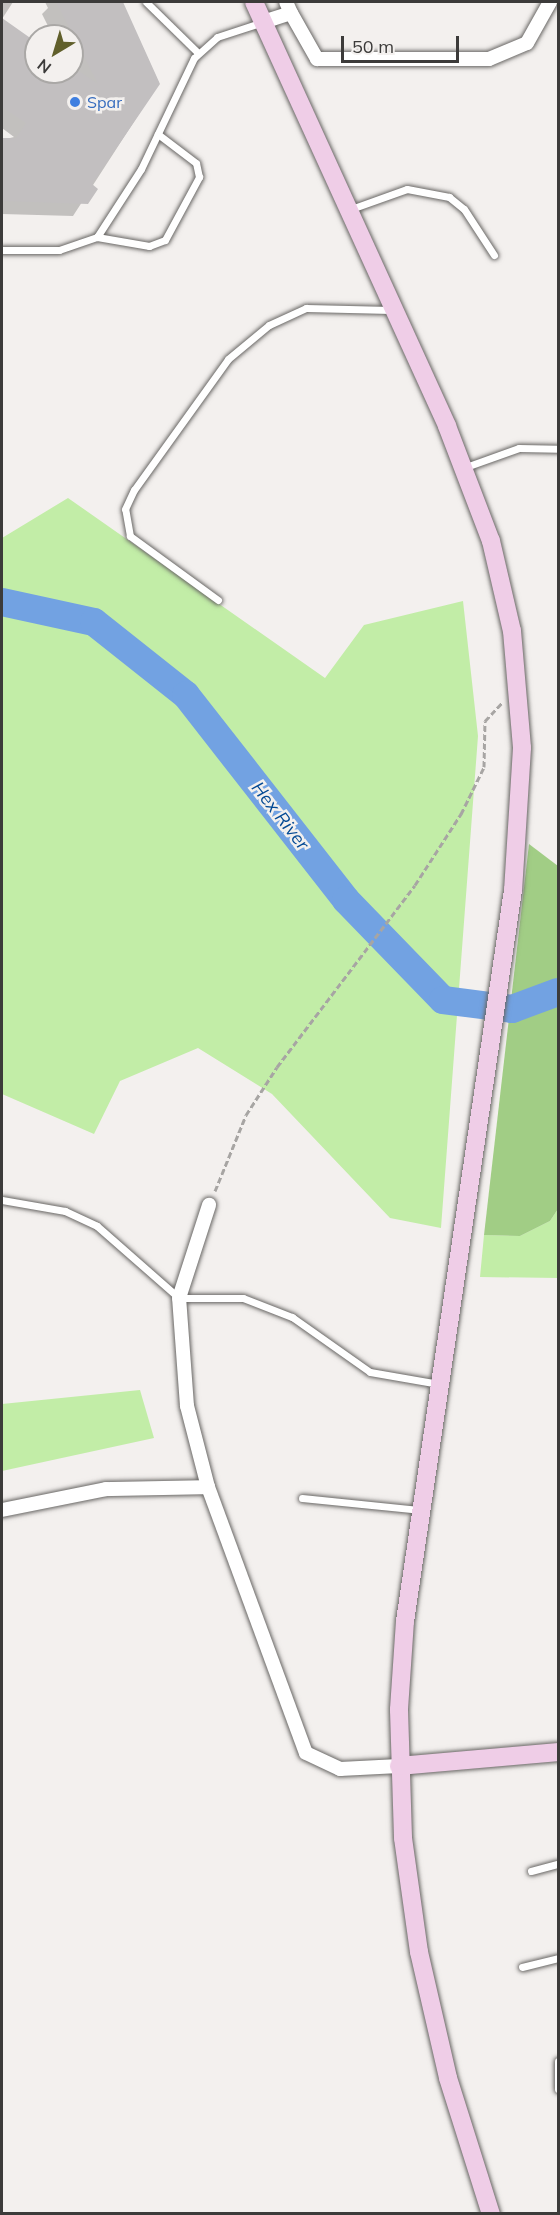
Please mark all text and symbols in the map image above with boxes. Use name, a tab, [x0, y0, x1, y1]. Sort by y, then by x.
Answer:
north arrow	[24, 24, 84, 84]
scale bar	[344, 24, 462, 62]
text: 50 m	[352, 35, 394, 58]
text: N	[33, 55, 55, 78]
place label: Spar	[87, 92, 122, 112]
marker: Spar	[68, 95, 82, 109]
water label: Hex River	[247, 778, 313, 854]

